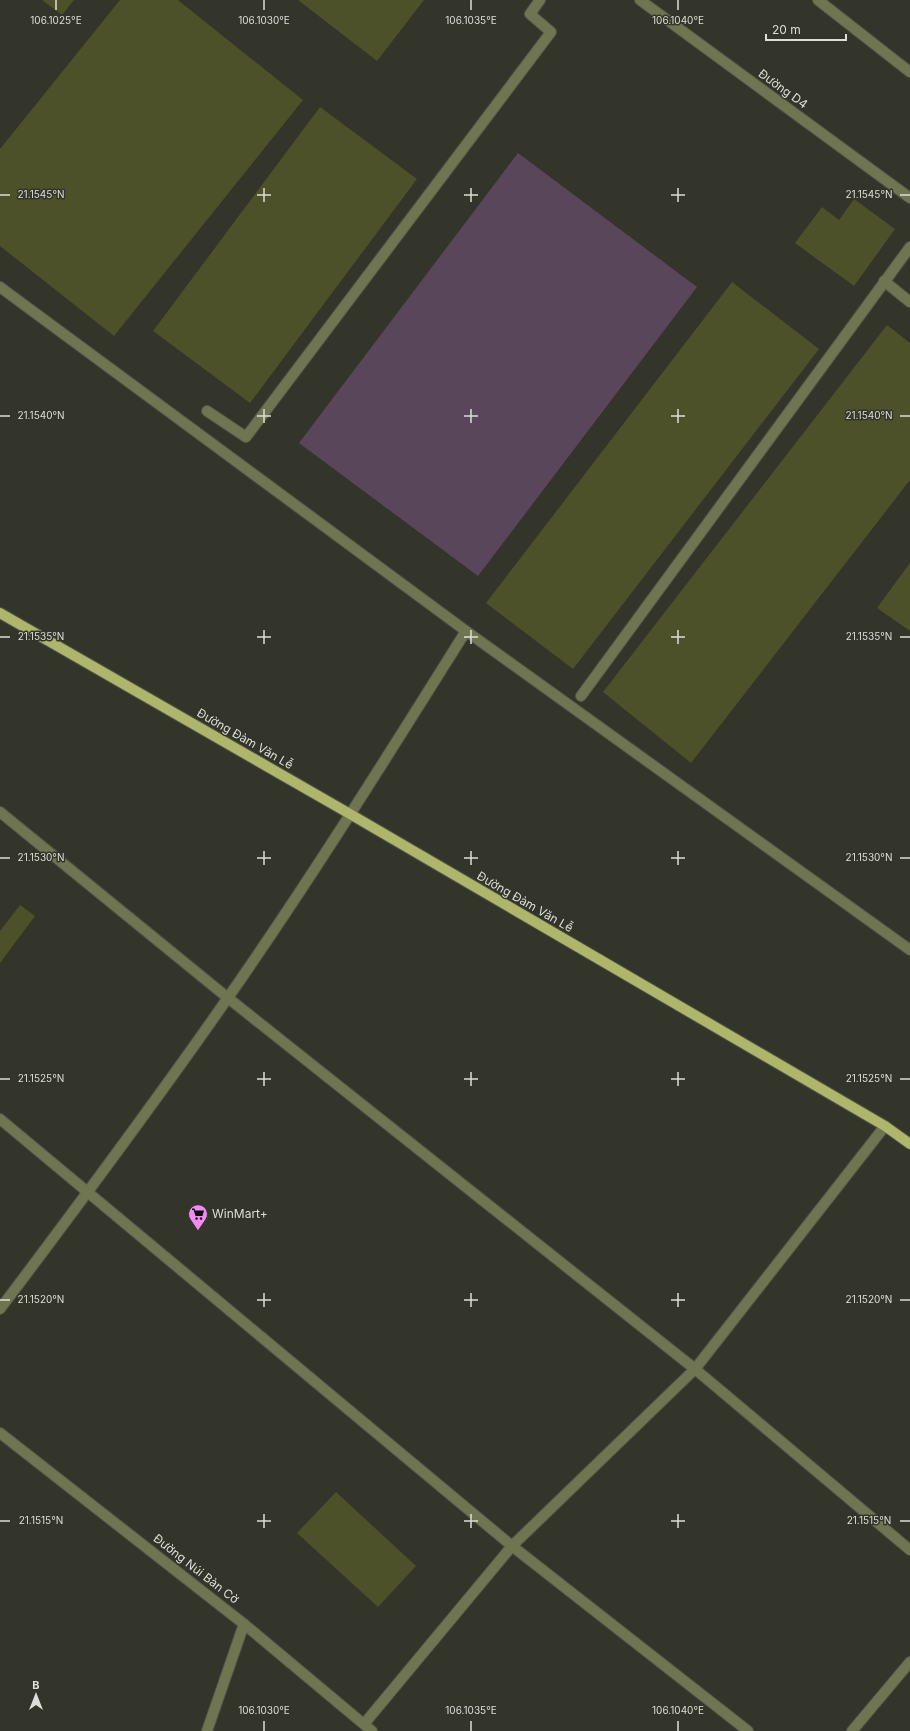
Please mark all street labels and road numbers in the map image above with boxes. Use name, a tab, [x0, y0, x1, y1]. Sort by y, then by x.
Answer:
street label: Đường D4	[756, 66, 811, 112]
street label: Đường Đàm Văn Lễ	[194, 705, 296, 772]
street label: Đường Đàm Văn Lễ	[474, 868, 576, 935]
street label: Đường Núi Bàn Cờ	[151, 1531, 242, 1607]

